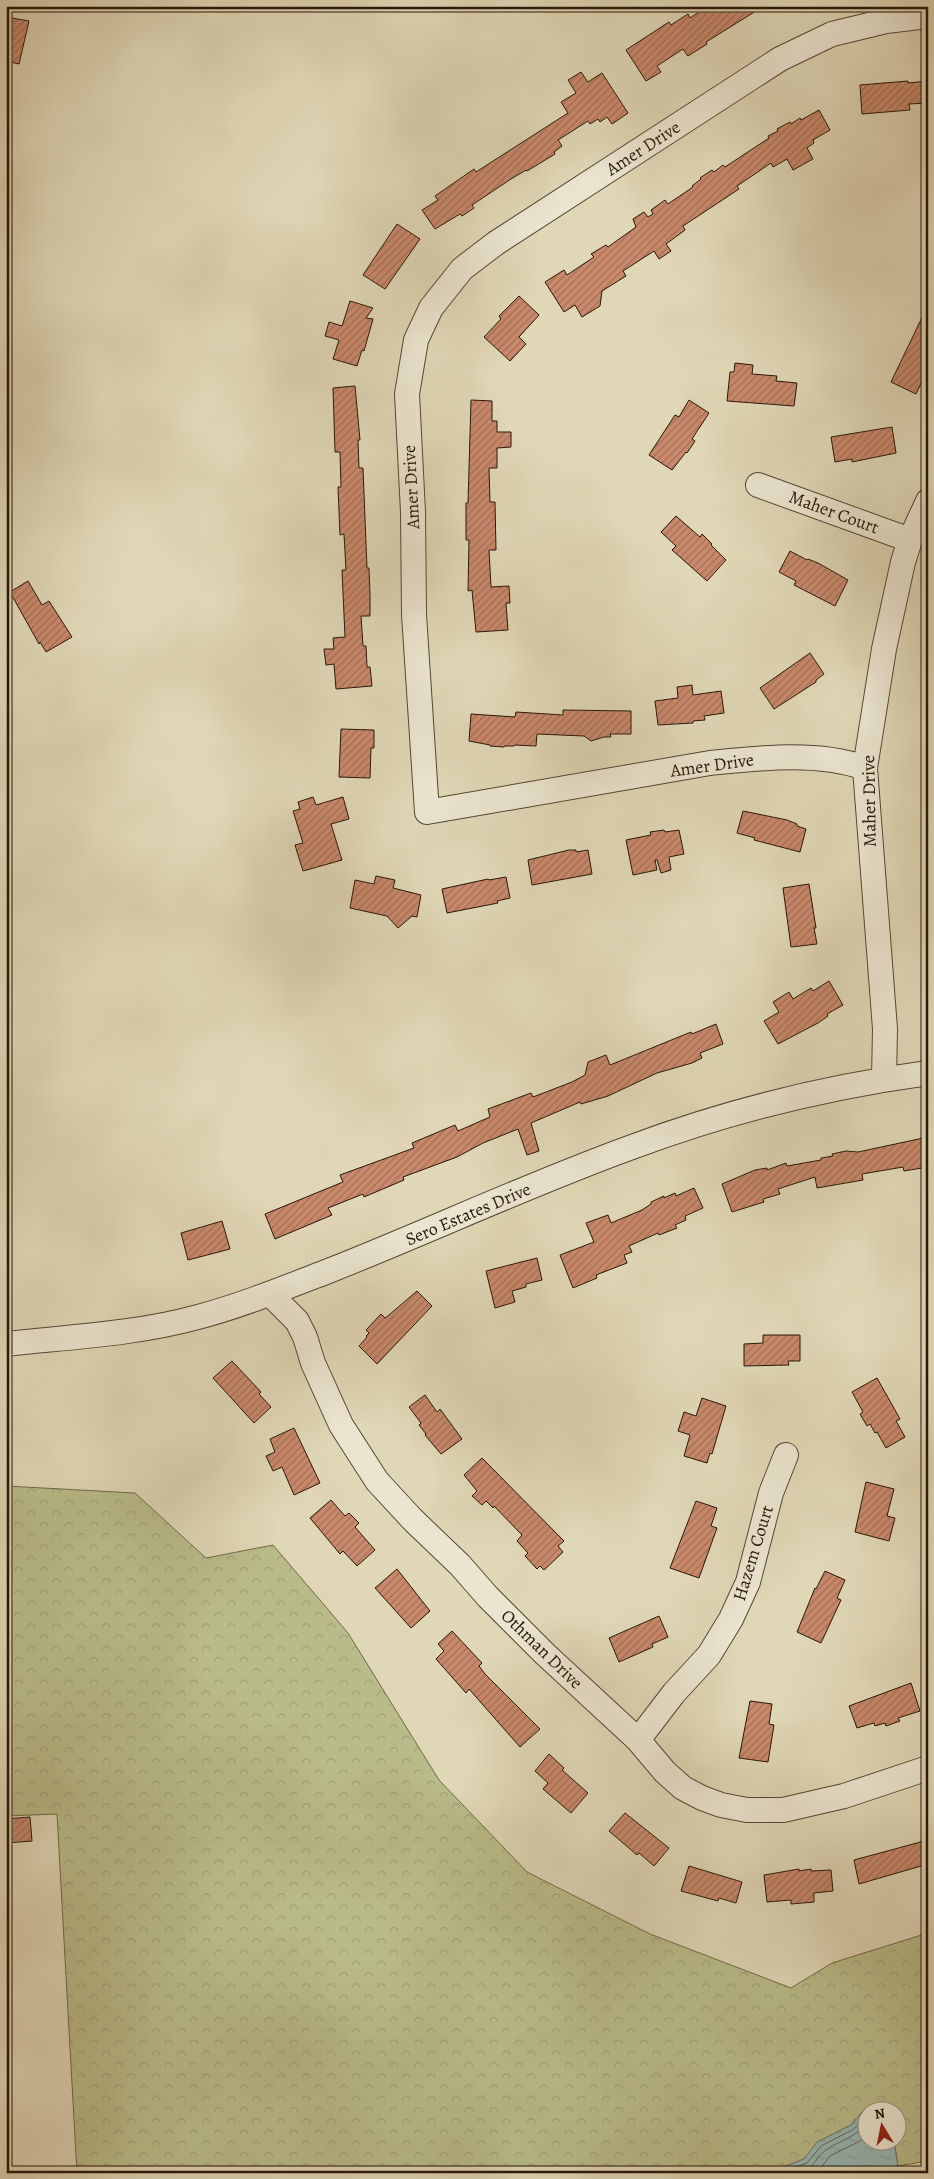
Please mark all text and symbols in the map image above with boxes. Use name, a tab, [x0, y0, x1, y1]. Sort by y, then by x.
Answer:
street label: Amer Drive	[600, 115, 685, 182]
street label: Amer Drive	[397, 444, 425, 531]
street label: Maher Court	[786, 485, 882, 539]
street label: Amer Drive	[668, 747, 755, 783]
street label: Maher Drive	[856, 755, 882, 847]
street label: Sero Estates Drive	[402, 1177, 534, 1251]
street label: Hazem Court	[727, 1502, 779, 1604]
street label: Othman Drive	[496, 1604, 588, 1694]
north arrow	[856, 2102, 906, 2152]
text: N	[873, 2103, 887, 2124]

